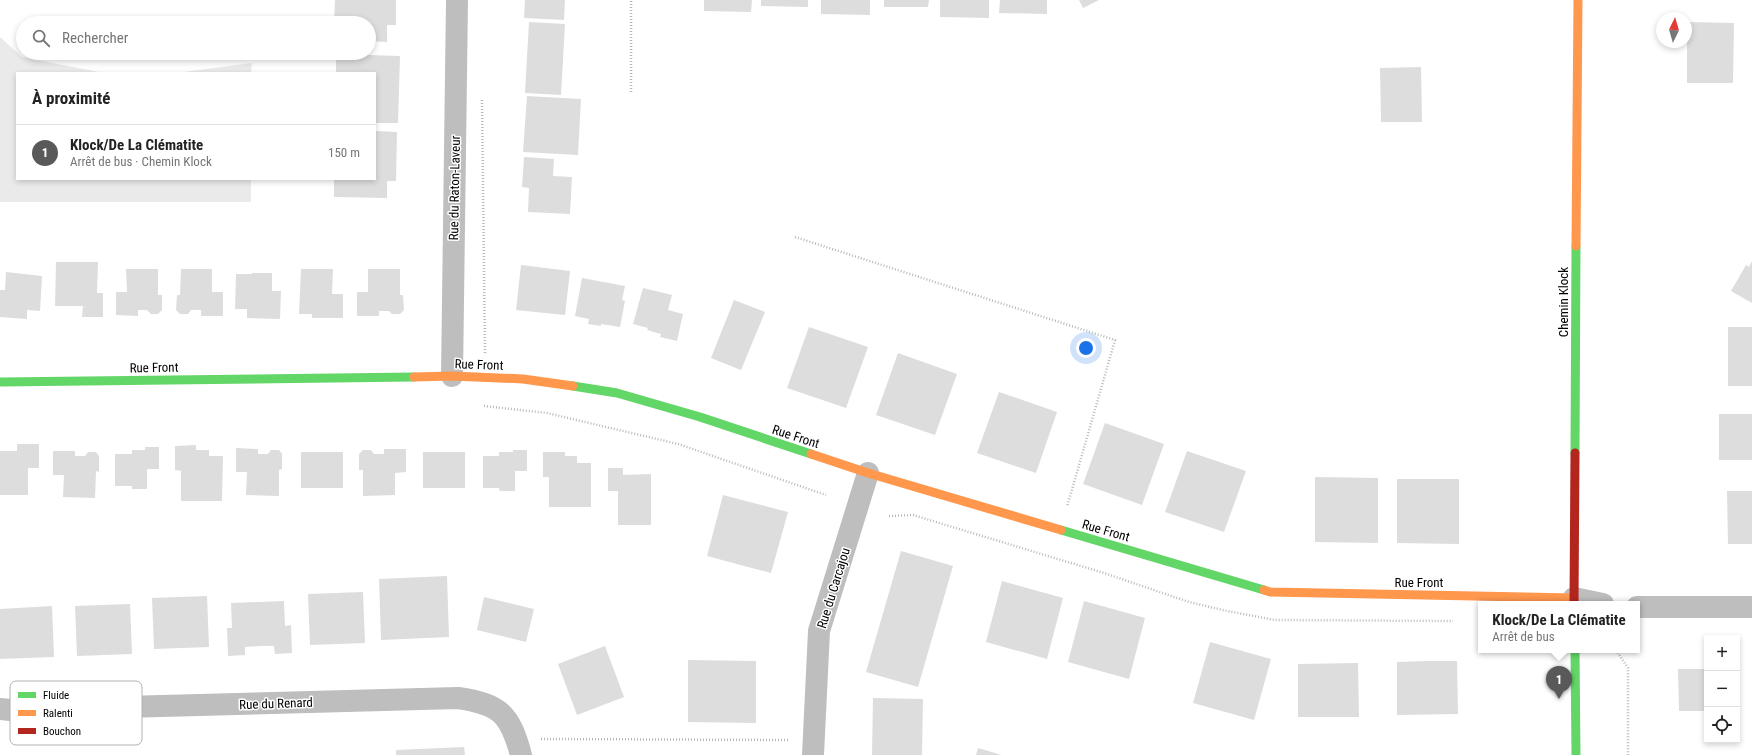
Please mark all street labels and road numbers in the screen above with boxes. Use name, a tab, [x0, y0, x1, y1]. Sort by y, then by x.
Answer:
street label: Rue du Raton-Laveur	[446, 135, 463, 241]
street label: Chemin Klock	[1556, 267, 1571, 337]
street label: Rue Front	[454, 356, 504, 373]
street label: Rue Front	[129, 360, 179, 375]
street label: Rue Front	[770, 422, 822, 451]
street label: Rue Front	[1080, 517, 1132, 544]
street label: Rue du Carcajou	[814, 546, 853, 630]
street label: Rue Front	[1395, 575, 1444, 590]
street label: Rue du Renard	[239, 695, 313, 712]

